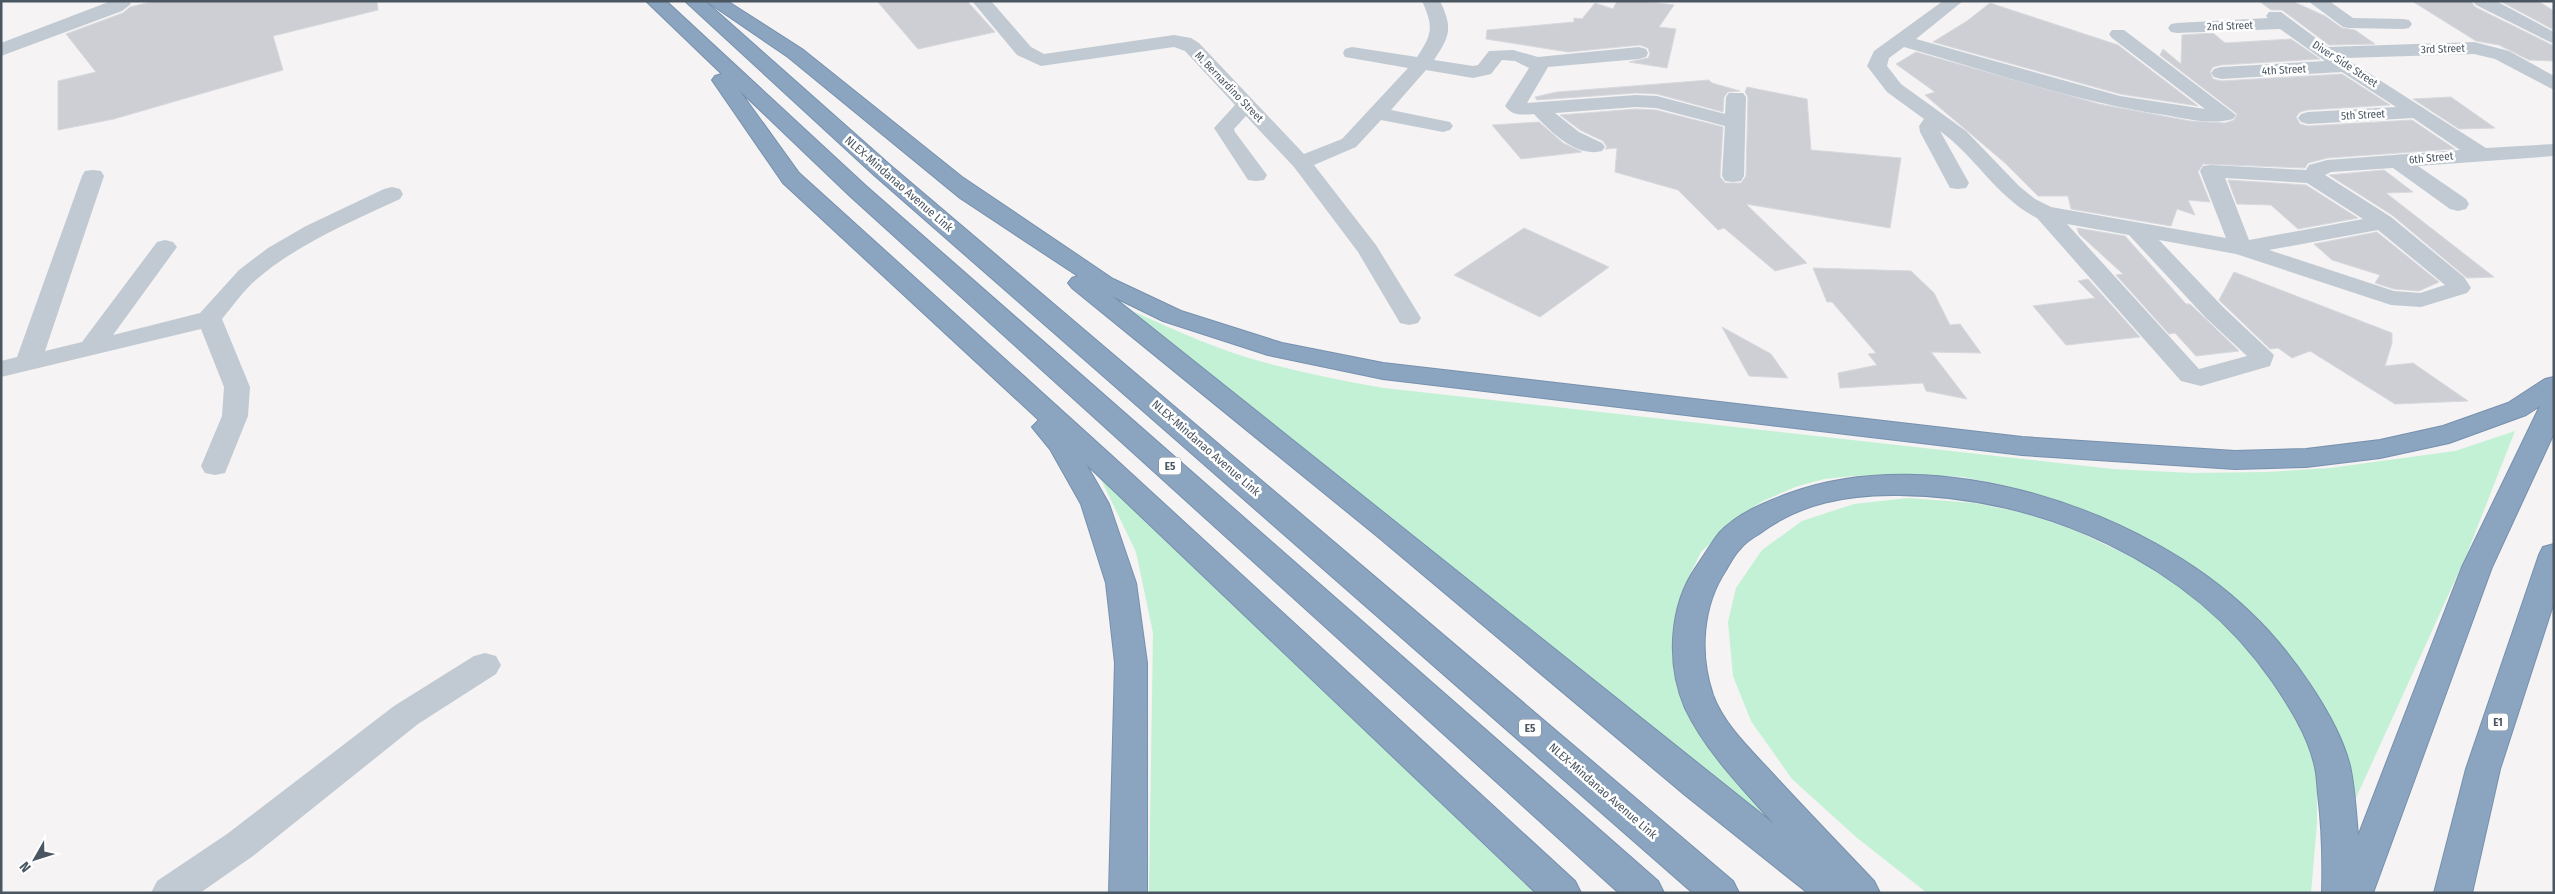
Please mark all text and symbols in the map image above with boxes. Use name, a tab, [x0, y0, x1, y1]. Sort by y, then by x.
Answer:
street label: 2nd Street	[2207, 19, 2254, 33]
street label: Diver Side Street	[2310, 38, 2380, 90]
street label: 3rd Street	[2421, 42, 2466, 56]
street label: M. Bernardino Street	[1192, 49, 1266, 125]
street label: 4th Street	[2262, 62, 2307, 78]
street label: 5th Street	[2341, 107, 2386, 123]
street label: NLEX-Mindanao Avenue Link	[842, 133, 956, 235]
street label: 6th Street	[2408, 150, 2454, 166]
street label: NLEX-Mindanao Avenue Link	[1149, 397, 1263, 499]
road number: E5	[1159, 458, 1181, 474]
road number: E1	[2488, 714, 2508, 730]
road number: E5	[1519, 720, 1541, 736]
street label: NLEX-Mindanao Avenue Link	[1546, 740, 1660, 842]
north arrow	[10, 834, 60, 884]
text: N	[16, 858, 35, 875]

